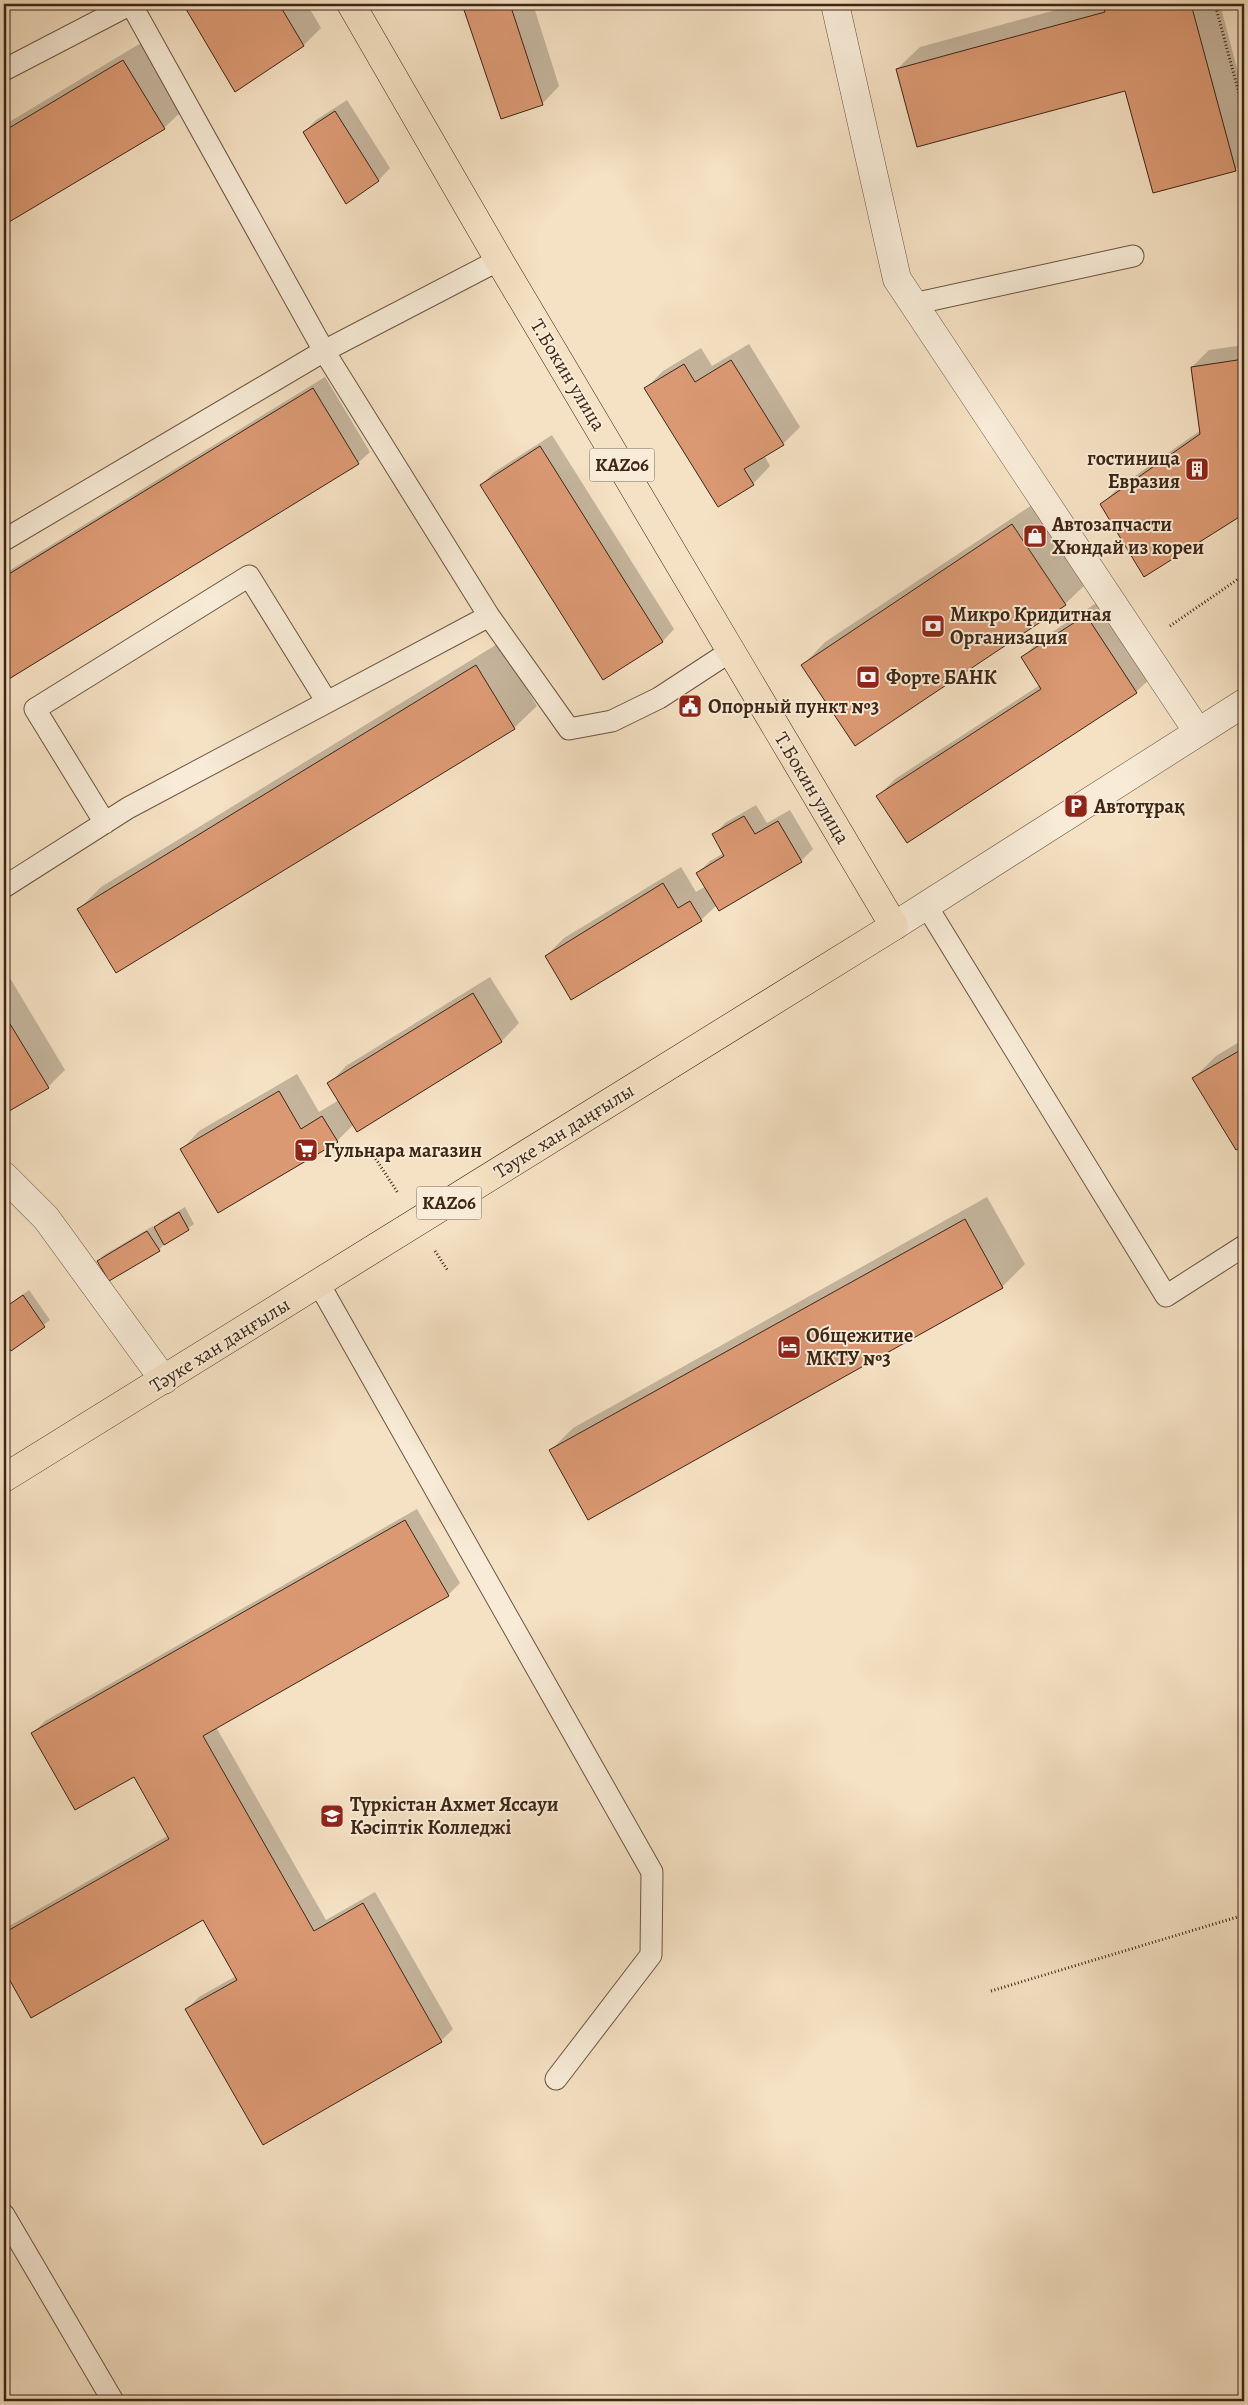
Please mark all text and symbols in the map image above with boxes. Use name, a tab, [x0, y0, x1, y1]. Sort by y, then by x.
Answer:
street label: Т.Бокин улица	[524, 314, 612, 437]
place label: гостиница Евразия	[1087, 445, 1180, 495]
road number: KАZ06	[590, 448, 654, 482]
building icon: гостиница Евразия	[1184, 456, 1210, 482]
place label: Автозапчасти Хюндай из кореи	[1051, 511, 1204, 561]
shop icon: Автозапчасти Хюндай из кореи	[1022, 523, 1048, 549]
place label: Микро Кридитная Организация	[950, 601, 1112, 651]
bank icon: Микро Кридитная Организация	[920, 613, 946, 639]
bank icon: Форте БАНК	[855, 664, 881, 690]
place label: Форте БАНК	[886, 664, 998, 691]
public building icon: Опорный пункт №3	[677, 693, 703, 719]
place label: Опорный пункт №3	[708, 693, 879, 720]
street label: Т.Бокин улица	[768, 727, 856, 850]
parking icon: Автотұрақ	[1063, 793, 1089, 819]
place label: Автотұрақ	[1093, 793, 1185, 820]
street label: Тәуке хан даңғылы	[489, 1077, 639, 1185]
supermarket icon: Гульнара магазин	[293, 1137, 319, 1163]
place label: Гульнара магазин	[324, 1137, 482, 1164]
road number: KАZ06	[416, 1186, 482, 1220]
street label: Тәуке хан даңғылы	[145, 1291, 295, 1399]
place label: Общежитие МКТУ №3	[806, 1322, 913, 1372]
hotel icon: Общежитие МКТУ №3	[776, 1334, 802, 1360]
place label: Түркістан Ахмет Яссауи Кәсіптік Колледжі	[350, 1791, 559, 1841]
school or university icon: Түркістан Ахмет Яссауи Кәсіптік Колледжі	[319, 1803, 345, 1829]

